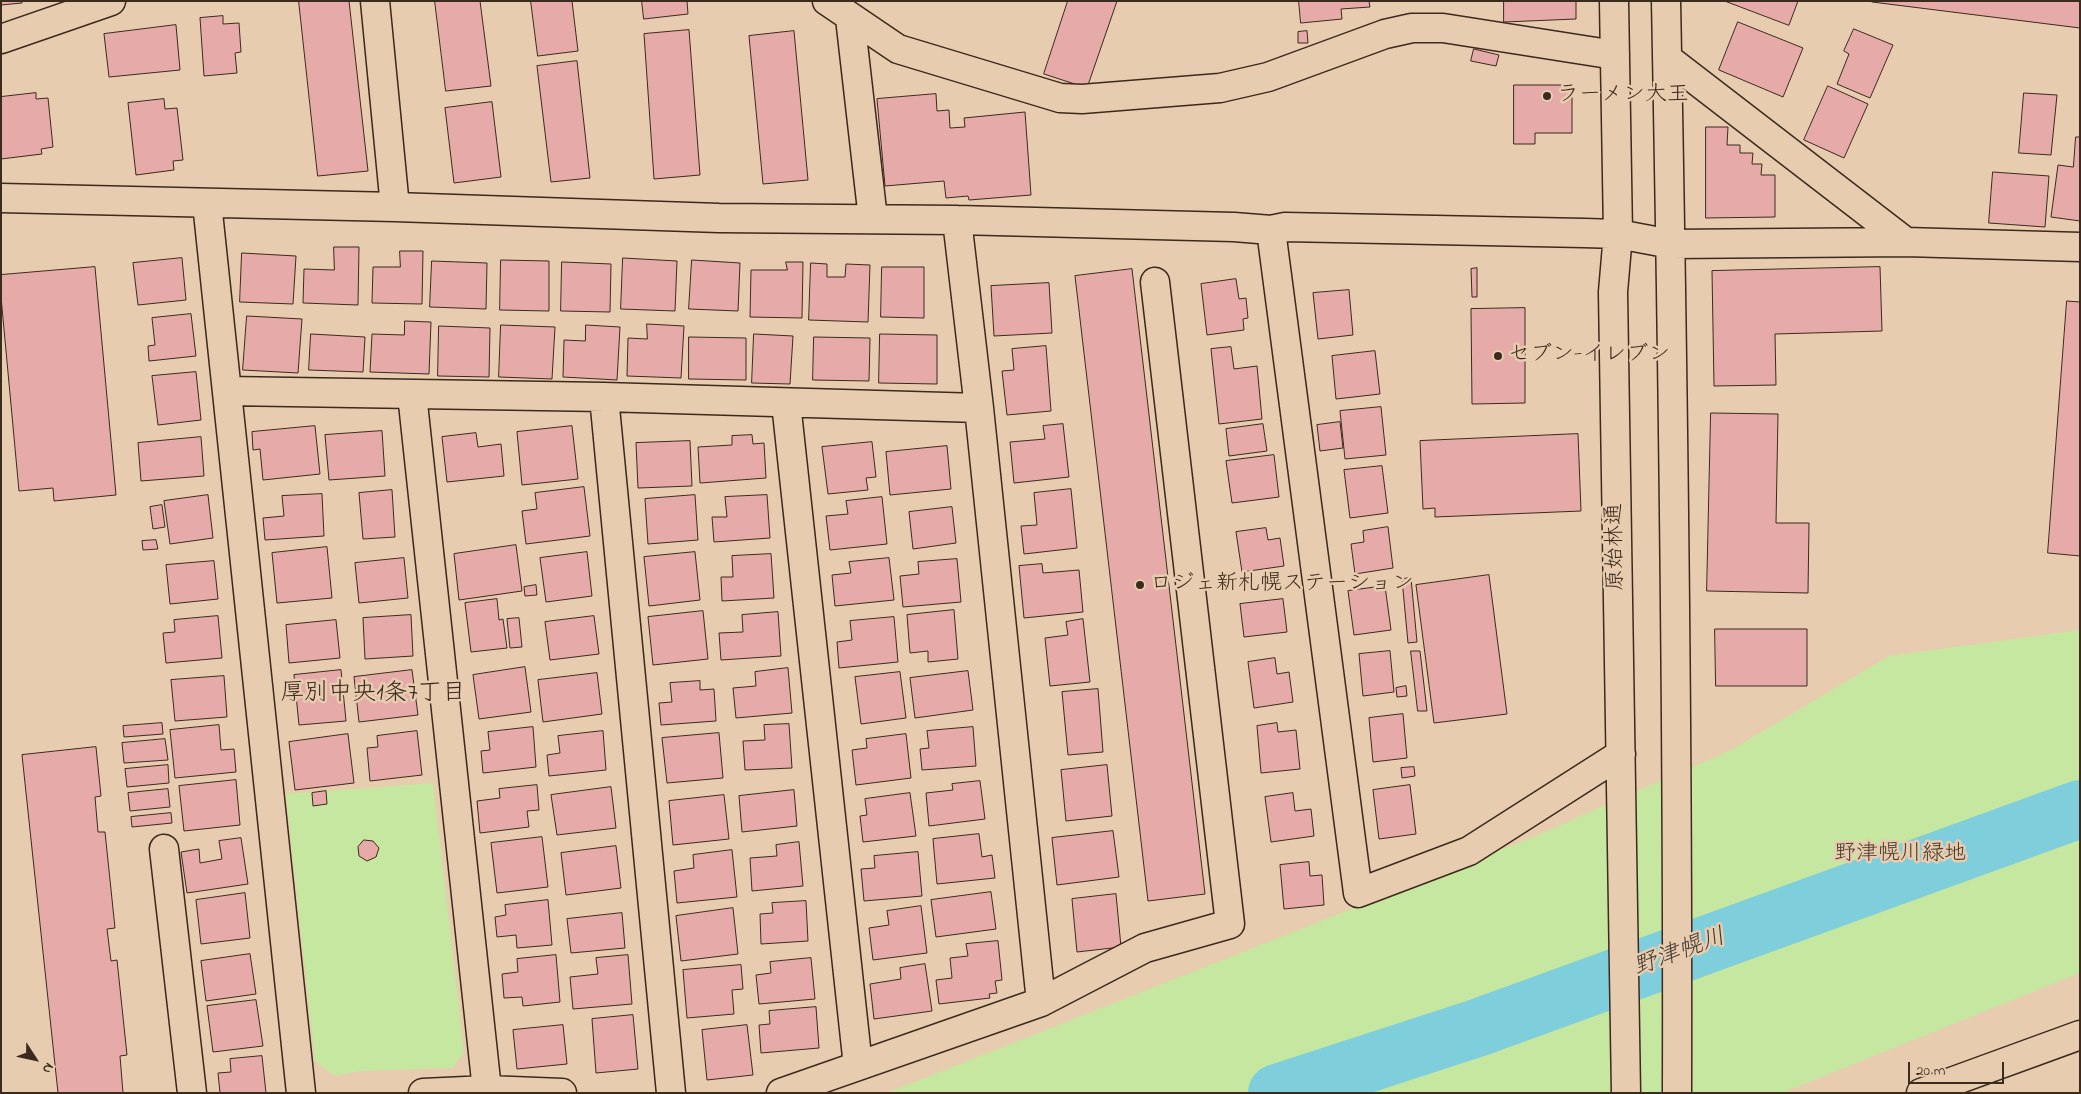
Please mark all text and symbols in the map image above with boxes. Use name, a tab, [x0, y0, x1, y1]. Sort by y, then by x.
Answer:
place label: ラーメン大王	[1557, 83, 1689, 109]
marker: ラーメン大王	[1541, 90, 1553, 102]
place label: セブン-イレブン	[1508, 343, 1670, 369]
marker: セブン-イレブン	[1492, 350, 1504, 362]
street label: 原始林通	[1603, 503, 1631, 591]
place label: ロジェ新札幌ステーション	[1150, 572, 1414, 598]
marker: ロジェ新札幌ステーション	[1134, 579, 1146, 591]
district label: 厚別中央1条7丁目	[280, 681, 466, 709]
park label: 野津幌川緑地	[1834, 842, 1966, 868]
water label: 野津幌川	[1630, 924, 1730, 984]
north arrow	[10, 1034, 60, 1084]
scale bar	[1911, 1052, 2007, 1084]
text: N	[36, 1058, 59, 1078]
text: 20 m	[1916, 1060, 1945, 1082]

